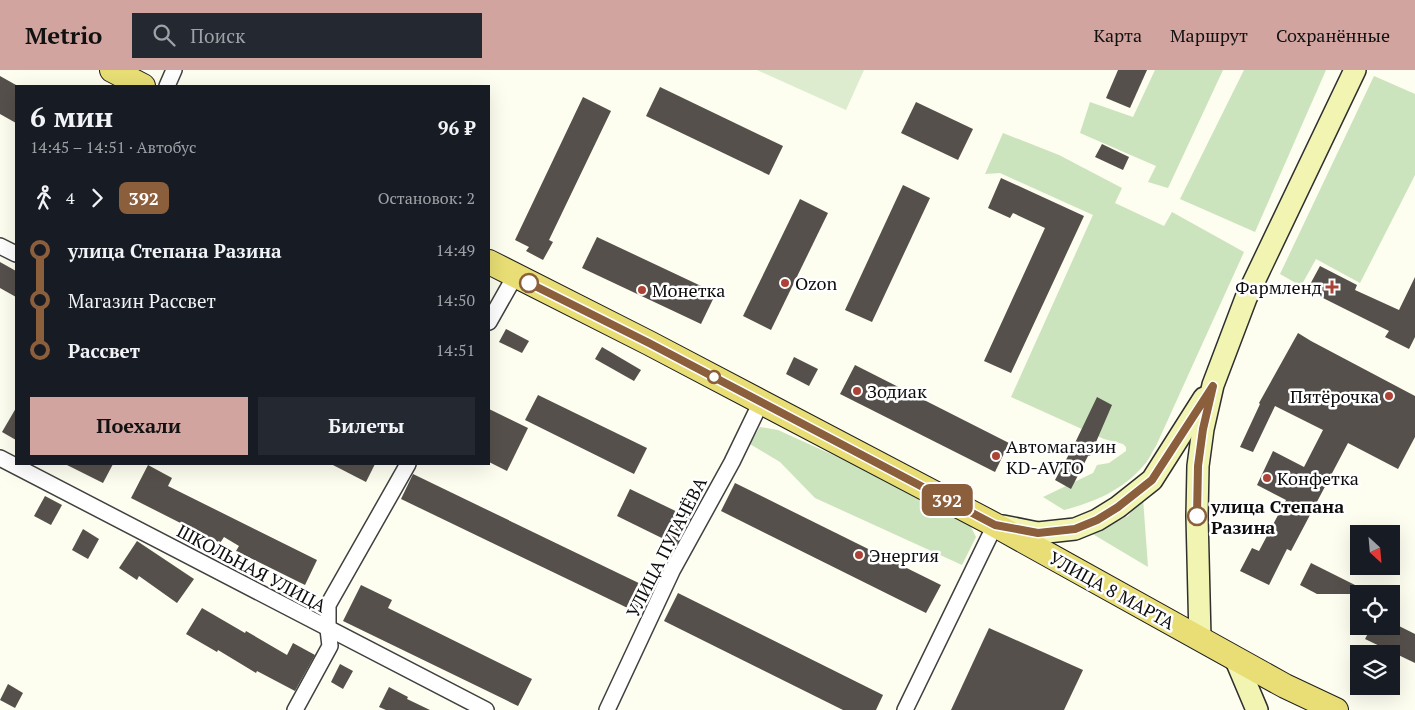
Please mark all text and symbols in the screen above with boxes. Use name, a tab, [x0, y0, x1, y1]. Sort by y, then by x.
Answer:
search box	[132, 13, 482, 58]
text: Metrio	[25, 19, 102, 51]
icon: search	[150, 21, 178, 49]
text: Поиск	[190, 23, 245, 48]
text: Карта	[1093, 23, 1142, 47]
text: Маршрут	[1170, 23, 1248, 47]
text: Сохранённые	[1276, 23, 1390, 47]
text: 6 мин	[30, 98, 113, 135]
text: 96 ₽	[438, 115, 475, 140]
text: 14:45 – 14:51 · Автобус	[30, 136, 196, 158]
icon: walk	[30, 184, 58, 212]
icon: forward	[83, 184, 111, 212]
text: 392	[129, 186, 159, 210]
text: 4	[66, 187, 75, 209]
text: Остановок: 2	[378, 187, 475, 209]
text: улица Степана Разина	[68, 238, 282, 263]
text: 14:49	[436, 239, 475, 261]
place label: Ozon	[795, 271, 838, 295]
unlabelled marker	[519, 273, 539, 293]
place label: Фармленд	[1235, 275, 1322, 299]
marker: Ozon	[779, 277, 791, 289]
place label: Монетка	[652, 278, 725, 302]
marker: Фармленд	[1326, 281, 1338, 293]
marker: Монетка	[636, 284, 648, 296]
text: Магазин Рассвет	[68, 288, 216, 313]
text: 14:50	[436, 289, 475, 311]
text: Рассвет	[68, 338, 140, 363]
text: 14:51	[436, 339, 475, 361]
unlabelled marker	[707, 370, 721, 384]
place label: Зодиак	[867, 379, 927, 403]
place label: Пятёрочка	[1290, 384, 1379, 408]
marker: Зодиак	[851, 385, 863, 397]
marker: Пятёрочка	[1383, 390, 1395, 402]
button: Поехали	[30, 397, 248, 455]
button: Билеты	[258, 397, 475, 455]
place label: Автомагазин KD-AVTO	[1006, 434, 1116, 479]
marker: Автомагазин KD-AVTO	[990, 450, 1002, 462]
place label: Конфетка	[1277, 466, 1359, 490]
street label: УЛИЦА ПУГАЧЁВА	[620, 472, 712, 621]
marker: Конфетка	[1261, 472, 1273, 484]
line badge: 392	[918, 484, 976, 516]
text: 392	[932, 488, 962, 512]
place label: улица Степана Разина	[1210, 494, 1344, 539]
marker: улица Степана Разина	[1187, 506, 1207, 526]
street label: ШКОЛЬНАЯ УЛИЦА	[173, 518, 331, 618]
north arrow	[1350, 525, 1400, 575]
map controls	[1350, 525, 1400, 695]
place label: Энергия	[869, 543, 939, 567]
street label: УЛИЦА 8 МАРТА	[1045, 545, 1180, 635]
marker: Энергия	[853, 549, 865, 561]
button: locate	[1350, 585, 1400, 635]
button: layers	[1350, 645, 1400, 695]

